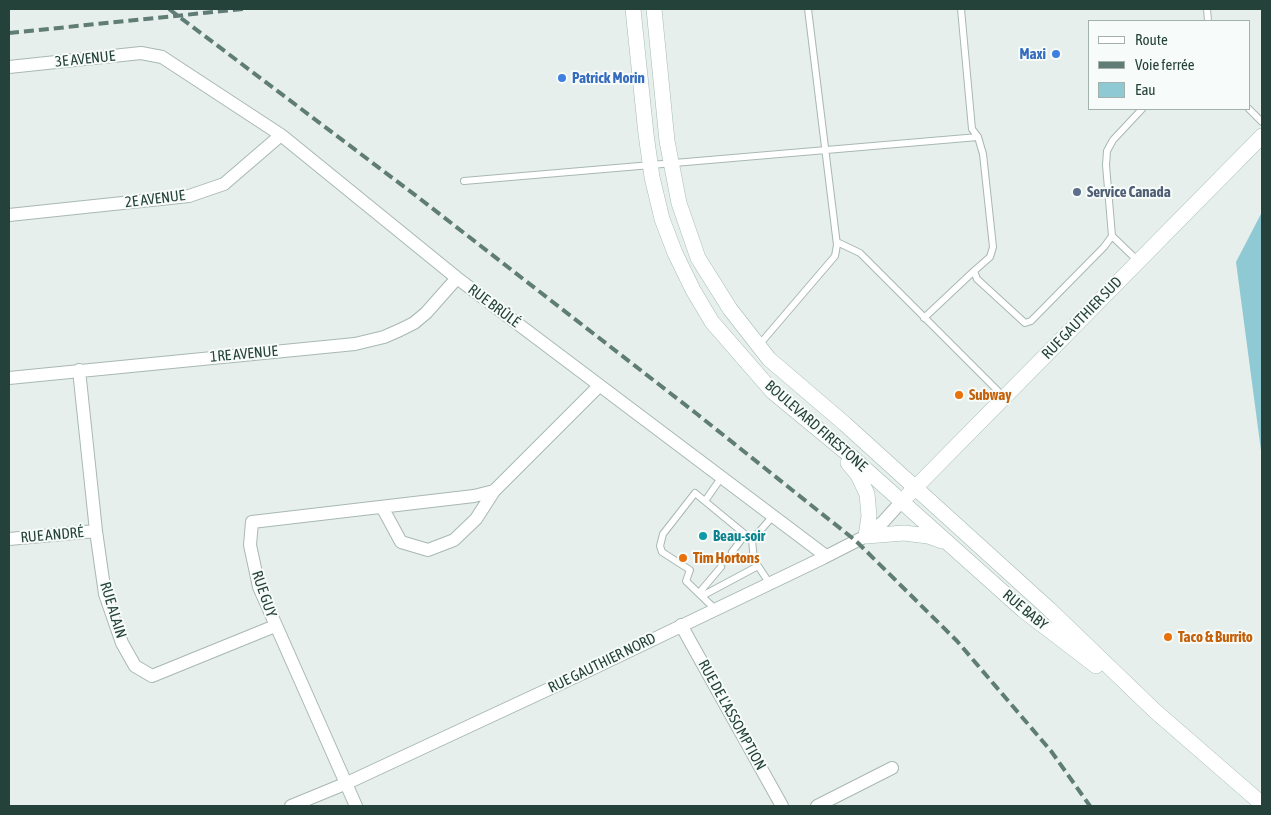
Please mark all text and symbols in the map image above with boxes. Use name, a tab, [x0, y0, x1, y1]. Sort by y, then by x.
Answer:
legend	[1088, 20, 1251, 110]
text: Route	[1135, 31, 1168, 48]
place label: Maxi	[1019, 45, 1046, 63]
street label: 3E AVENUE	[54, 47, 116, 71]
marker: Maxi	[1050, 48, 1062, 60]
text: Voie ferrée	[1135, 56, 1195, 73]
place label: Patrick Morin	[572, 69, 645, 87]
marker: Patrick Morin	[556, 72, 568, 84]
text: Eau	[1135, 81, 1156, 98]
place label: Service Canada	[1087, 183, 1171, 201]
street label: 2E AVENUE	[124, 186, 186, 212]
marker: Service Canada	[1071, 186, 1083, 198]
street label: RUE GAUTHIER SUD	[1038, 273, 1126, 363]
street label: RUE BRÛLÉ	[464, 281, 524, 331]
street label: 1RE AVENUE	[209, 342, 279, 366]
street label: BOULEVARD FIRESTONE	[761, 377, 871, 475]
place label: Subway	[969, 386, 1011, 404]
marker: Subway	[953, 389, 965, 401]
street label: RUE ANDRÉ	[20, 523, 84, 547]
place label: Beau-soir	[713, 527, 765, 545]
marker: Beau-soir	[697, 530, 709, 542]
place label: Tim Hortons	[693, 549, 759, 567]
marker: Tim Hortons	[677, 552, 689, 564]
street label: RUE GUY	[248, 568, 280, 620]
street label: RUE ALAIN	[96, 580, 130, 640]
street label: RUE BABY	[999, 586, 1051, 634]
place label: Taco & Burrito	[1178, 628, 1253, 646]
street label: RUE GAUTHIER NORD	[545, 629, 659, 697]
marker: Taco & Burrito	[1162, 631, 1174, 643]
street label: RUE DE L'ASSOMPTION	[694, 657, 770, 773]

